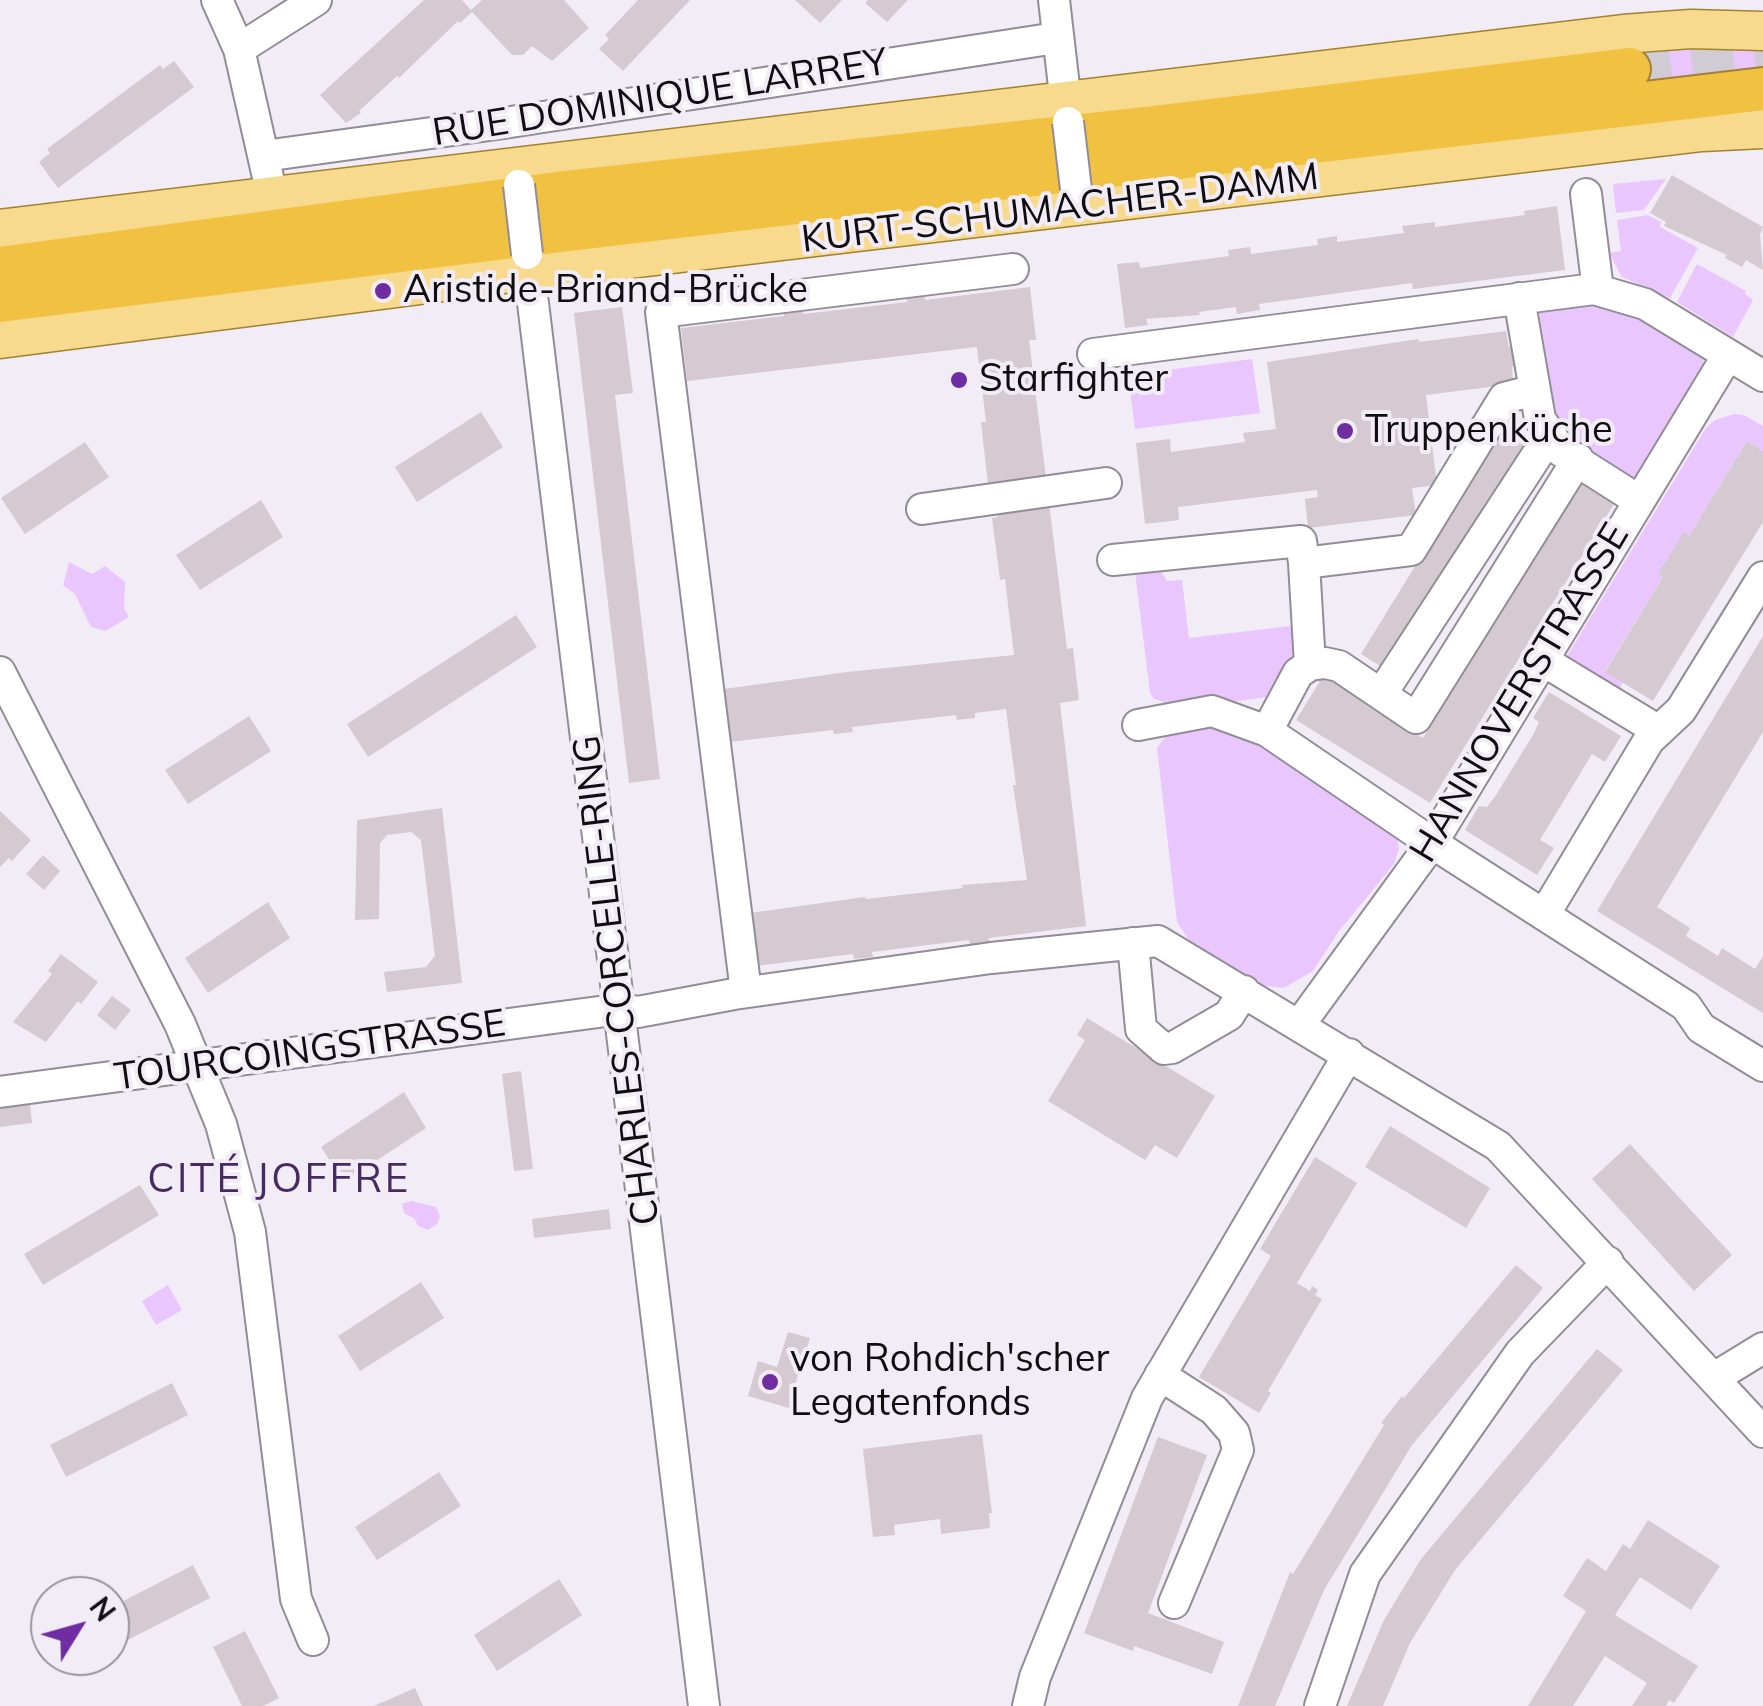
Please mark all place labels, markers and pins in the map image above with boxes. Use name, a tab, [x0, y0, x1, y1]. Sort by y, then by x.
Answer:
place label: Aristide-Briand-Brücke	[403, 268, 808, 314]
marker: Aristide-Briand-Brücke	[372, 280, 394, 302]
place label: Starfighter	[979, 357, 1168, 403]
marker: Starfighter	[948, 369, 970, 391]
place label: Truppenküche	[1365, 408, 1613, 454]
marker: Truppenküche	[1334, 420, 1356, 442]
place label: von Rohdich'scher Legatenfonds	[790, 1337, 1109, 1426]
marker: von Rohdich'scher Legatenfonds	[759, 1371, 781, 1393]

